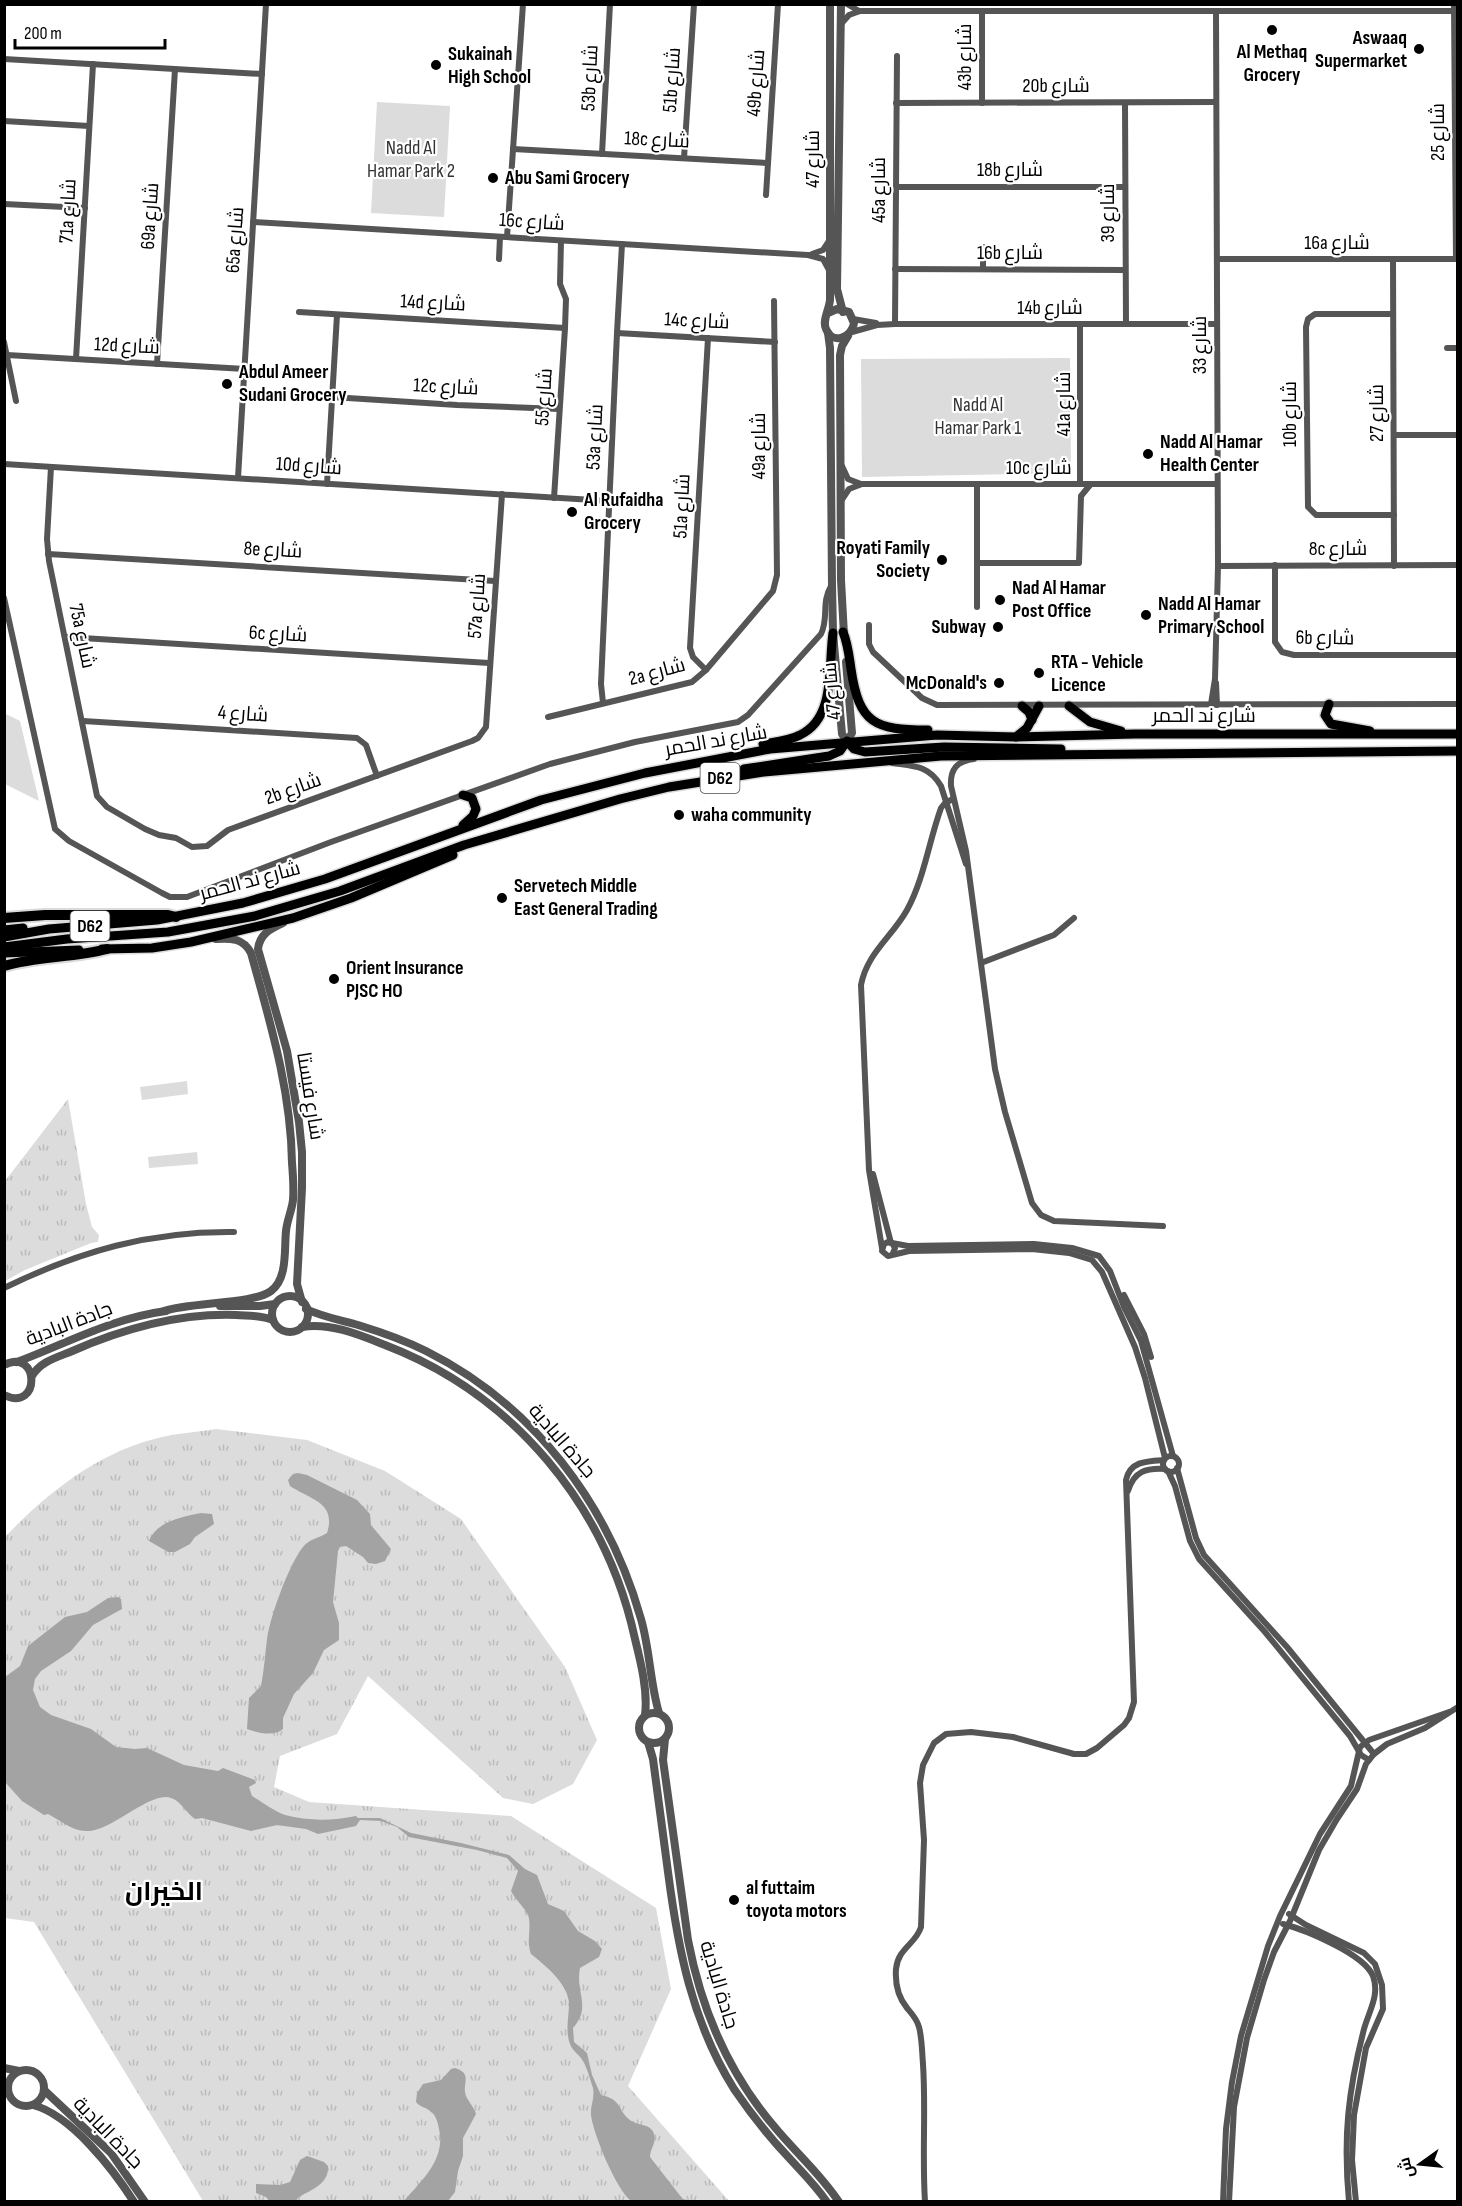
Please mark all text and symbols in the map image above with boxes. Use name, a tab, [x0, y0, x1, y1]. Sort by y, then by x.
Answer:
scale bar	[15, 12, 165, 50]
text: 200 m	[24, 23, 62, 44]
street label: 43b شارع	[953, 23, 978, 91]
marker: Al Methaq Grocery	[1265, 23, 1279, 37]
place label: Aswaaq Supermarket	[1315, 26, 1407, 73]
place label: Al Methaq Grocery	[1236, 40, 1307, 87]
place label: Sukainah High School	[448, 42, 531, 89]
marker: Aswaaq Supermarket	[1412, 42, 1426, 56]
street label: 53b شارع	[576, 44, 605, 112]
street label: 51b شارع	[658, 46, 687, 114]
street label: 49b شارع	[742, 48, 771, 118]
marker: Sukainah High School	[429, 58, 443, 72]
street label: 20b شارع	[1022, 74, 1090, 99]
street label: شارع 25	[1426, 103, 1451, 161]
street label: 18c شارع	[624, 126, 690, 155]
street label: شارع 47	[801, 130, 826, 188]
park label: Nadd Al Hamar Park 2	[367, 136, 455, 183]
street label: 45a شارع	[867, 157, 892, 223]
street label: 18b شارع	[977, 158, 1043, 183]
place label: Abu Sami Grocery	[504, 166, 630, 190]
marker: Abu Sami Grocery	[486, 171, 500, 185]
street label: 71a شارع	[54, 178, 83, 244]
street label: 69a شارع	[136, 182, 165, 250]
street label: شارع 39	[1096, 183, 1121, 243]
street label: 65a شارع	[221, 206, 250, 274]
street label: 16c شارع	[498, 208, 566, 237]
street label: 16a شارع	[1304, 231, 1370, 256]
street label: 16b شارع	[977, 241, 1043, 266]
street label: 14d شارع	[400, 289, 466, 318]
street label: 14b شارع	[1017, 296, 1083, 321]
street label: 14c شارع	[664, 307, 730, 336]
street label: شارع 33	[1188, 316, 1213, 374]
street label: 12d شارع	[94, 332, 160, 361]
place label: Abdul Ameer Sudani Grocery	[238, 360, 347, 407]
street label: شارع 55	[530, 367, 559, 427]
street label: 41a شارع	[1052, 371, 1077, 437]
street label: 12c شارع	[413, 373, 479, 402]
marker: Abdul Ameer Sudani Grocery	[220, 377, 234, 391]
street label: 10b شارع	[1278, 381, 1303, 447]
street label: شارع 27	[1365, 384, 1390, 442]
park label: Nadd Al Hamar Park 1	[935, 393, 1021, 440]
street label: 53a شارع	[581, 403, 610, 471]
street label: 49a شارع	[747, 413, 772, 479]
place label: Nadd Al Hamar Health Center	[1160, 430, 1263, 477]
marker: Nadd Al Hamar Health Center	[1141, 447, 1155, 461]
street label: 10d شارع	[275, 452, 343, 481]
street label: 10c شارع	[1006, 456, 1072, 481]
street label: 51a شارع	[668, 473, 697, 539]
place label: Al Rufaidha Grocery	[583, 488, 663, 535]
marker: Al Rufaidha Grocery	[565, 505, 579, 519]
street label: 8e شارع	[243, 536, 303, 565]
place label: Royati Family Society	[836, 536, 931, 583]
street label: 8c شارع	[1309, 537, 1367, 562]
marker: Royati Family Society	[935, 553, 949, 567]
street label: 57a شارع	[463, 573, 492, 639]
place label: Nad Al Hamar Post Office	[1012, 576, 1106, 623]
place label: Nadd Al Hamar Primary School	[1158, 592, 1264, 639]
marker: Nad Al Hamar Post Office	[993, 593, 1007, 607]
street label: 75a شارع	[62, 601, 101, 671]
marker: Nadd Al Hamar Primary School	[1139, 608, 1153, 622]
place label: Subway	[931, 615, 987, 639]
street label: 6c شارع	[248, 620, 308, 649]
marker: Subway	[991, 620, 1005, 634]
street label: 6b شارع	[1295, 625, 1355, 652]
place label: RTA - Vehicle Licence	[1051, 650, 1143, 697]
street label: 2a شارع	[626, 653, 688, 692]
street label: شارع 47	[818, 661, 847, 721]
marker: RTA - Vehicle Licence	[1032, 666, 1046, 680]
place label: McDonald's	[906, 671, 987, 695]
marker: McDonald's	[992, 676, 1006, 690]
street label: شارع 4	[217, 700, 269, 729]
street label: شارع ند الحمر	[1151, 704, 1256, 729]
street label: شارع ند الحمر	[662, 720, 769, 763]
road number: D62	[700, 763, 740, 793]
street label: 2b شارع	[261, 768, 325, 811]
place label: waha community	[691, 803, 812, 827]
marker: waha community	[672, 808, 686, 822]
street label: شارع ند الحمر	[196, 856, 303, 907]
place label: Servetech Middle East General Trading	[514, 874, 658, 921]
marker: Servetech Middle East General Trading	[495, 891, 509, 905]
road number: D62	[70, 911, 110, 941]
place label: Orient Insurance PJSC HO	[346, 956, 464, 1003]
marker: Orient Insurance PJSC HO	[327, 972, 341, 986]
street label: شارع فيستا	[290, 1050, 329, 1142]
street label: جادة البادية	[22, 1297, 116, 1351]
street label: جادة البادية	[523, 1399, 601, 1483]
place label: al futtaim toyota motors	[746, 1876, 847, 1923]
district label: الخيران	[125, 1877, 203, 1908]
marker: al futtaim toyota motors	[727, 1893, 741, 1907]
street label: جادة البادية	[694, 1938, 744, 2032]
street label: جادة البادية	[68, 2092, 148, 2174]
north arrow	[1390, 2134, 1450, 2194]
text: ش	[1395, 2155, 1419, 2180]

